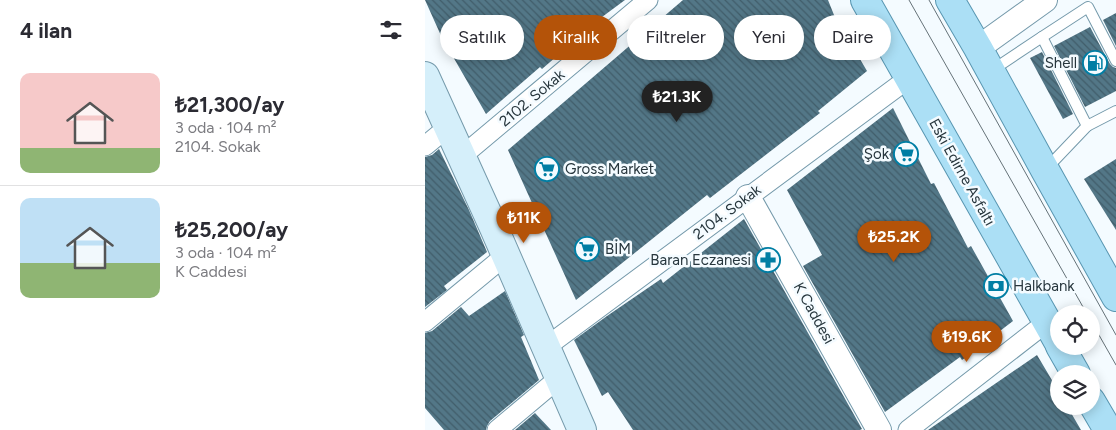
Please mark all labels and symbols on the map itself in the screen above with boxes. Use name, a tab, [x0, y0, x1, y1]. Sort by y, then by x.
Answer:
fuel station icon: Shell	[1082, 50, 1108, 76]
place label: Shell	[1045, 54, 1077, 72]
street label: 2102. Sokak	[496, 65, 569, 130]
pin: ₺21.3K	[636, 80, 718, 123]
street label: Eski Edirne Asfaltı	[925, 115, 999, 229]
supermarket icon: Şok	[893, 141, 919, 167]
place label: Şok	[864, 145, 890, 163]
supermarket icon: Gross Market	[534, 156, 560, 182]
place label: Gross Market	[565, 160, 655, 178]
street label: 2104. Sokak	[690, 180, 765, 243]
pin: ₺11K	[494, 202, 554, 244]
pin: ₺25.2K	[853, 220, 935, 263]
supermarket icon: BİM	[574, 236, 600, 262]
place label: BİM	[605, 240, 631, 258]
pharmacy icon: Baran Eczanesi	[755, 247, 781, 273]
place label: Baran Eczanesi	[650, 251, 751, 269]
bank icon: Halkbank	[983, 273, 1009, 299]
place label: Halkbank	[1013, 277, 1075, 295]
street label: K Caddesi	[790, 279, 838, 347]
pin: ₺19.6K	[926, 320, 1008, 363]

